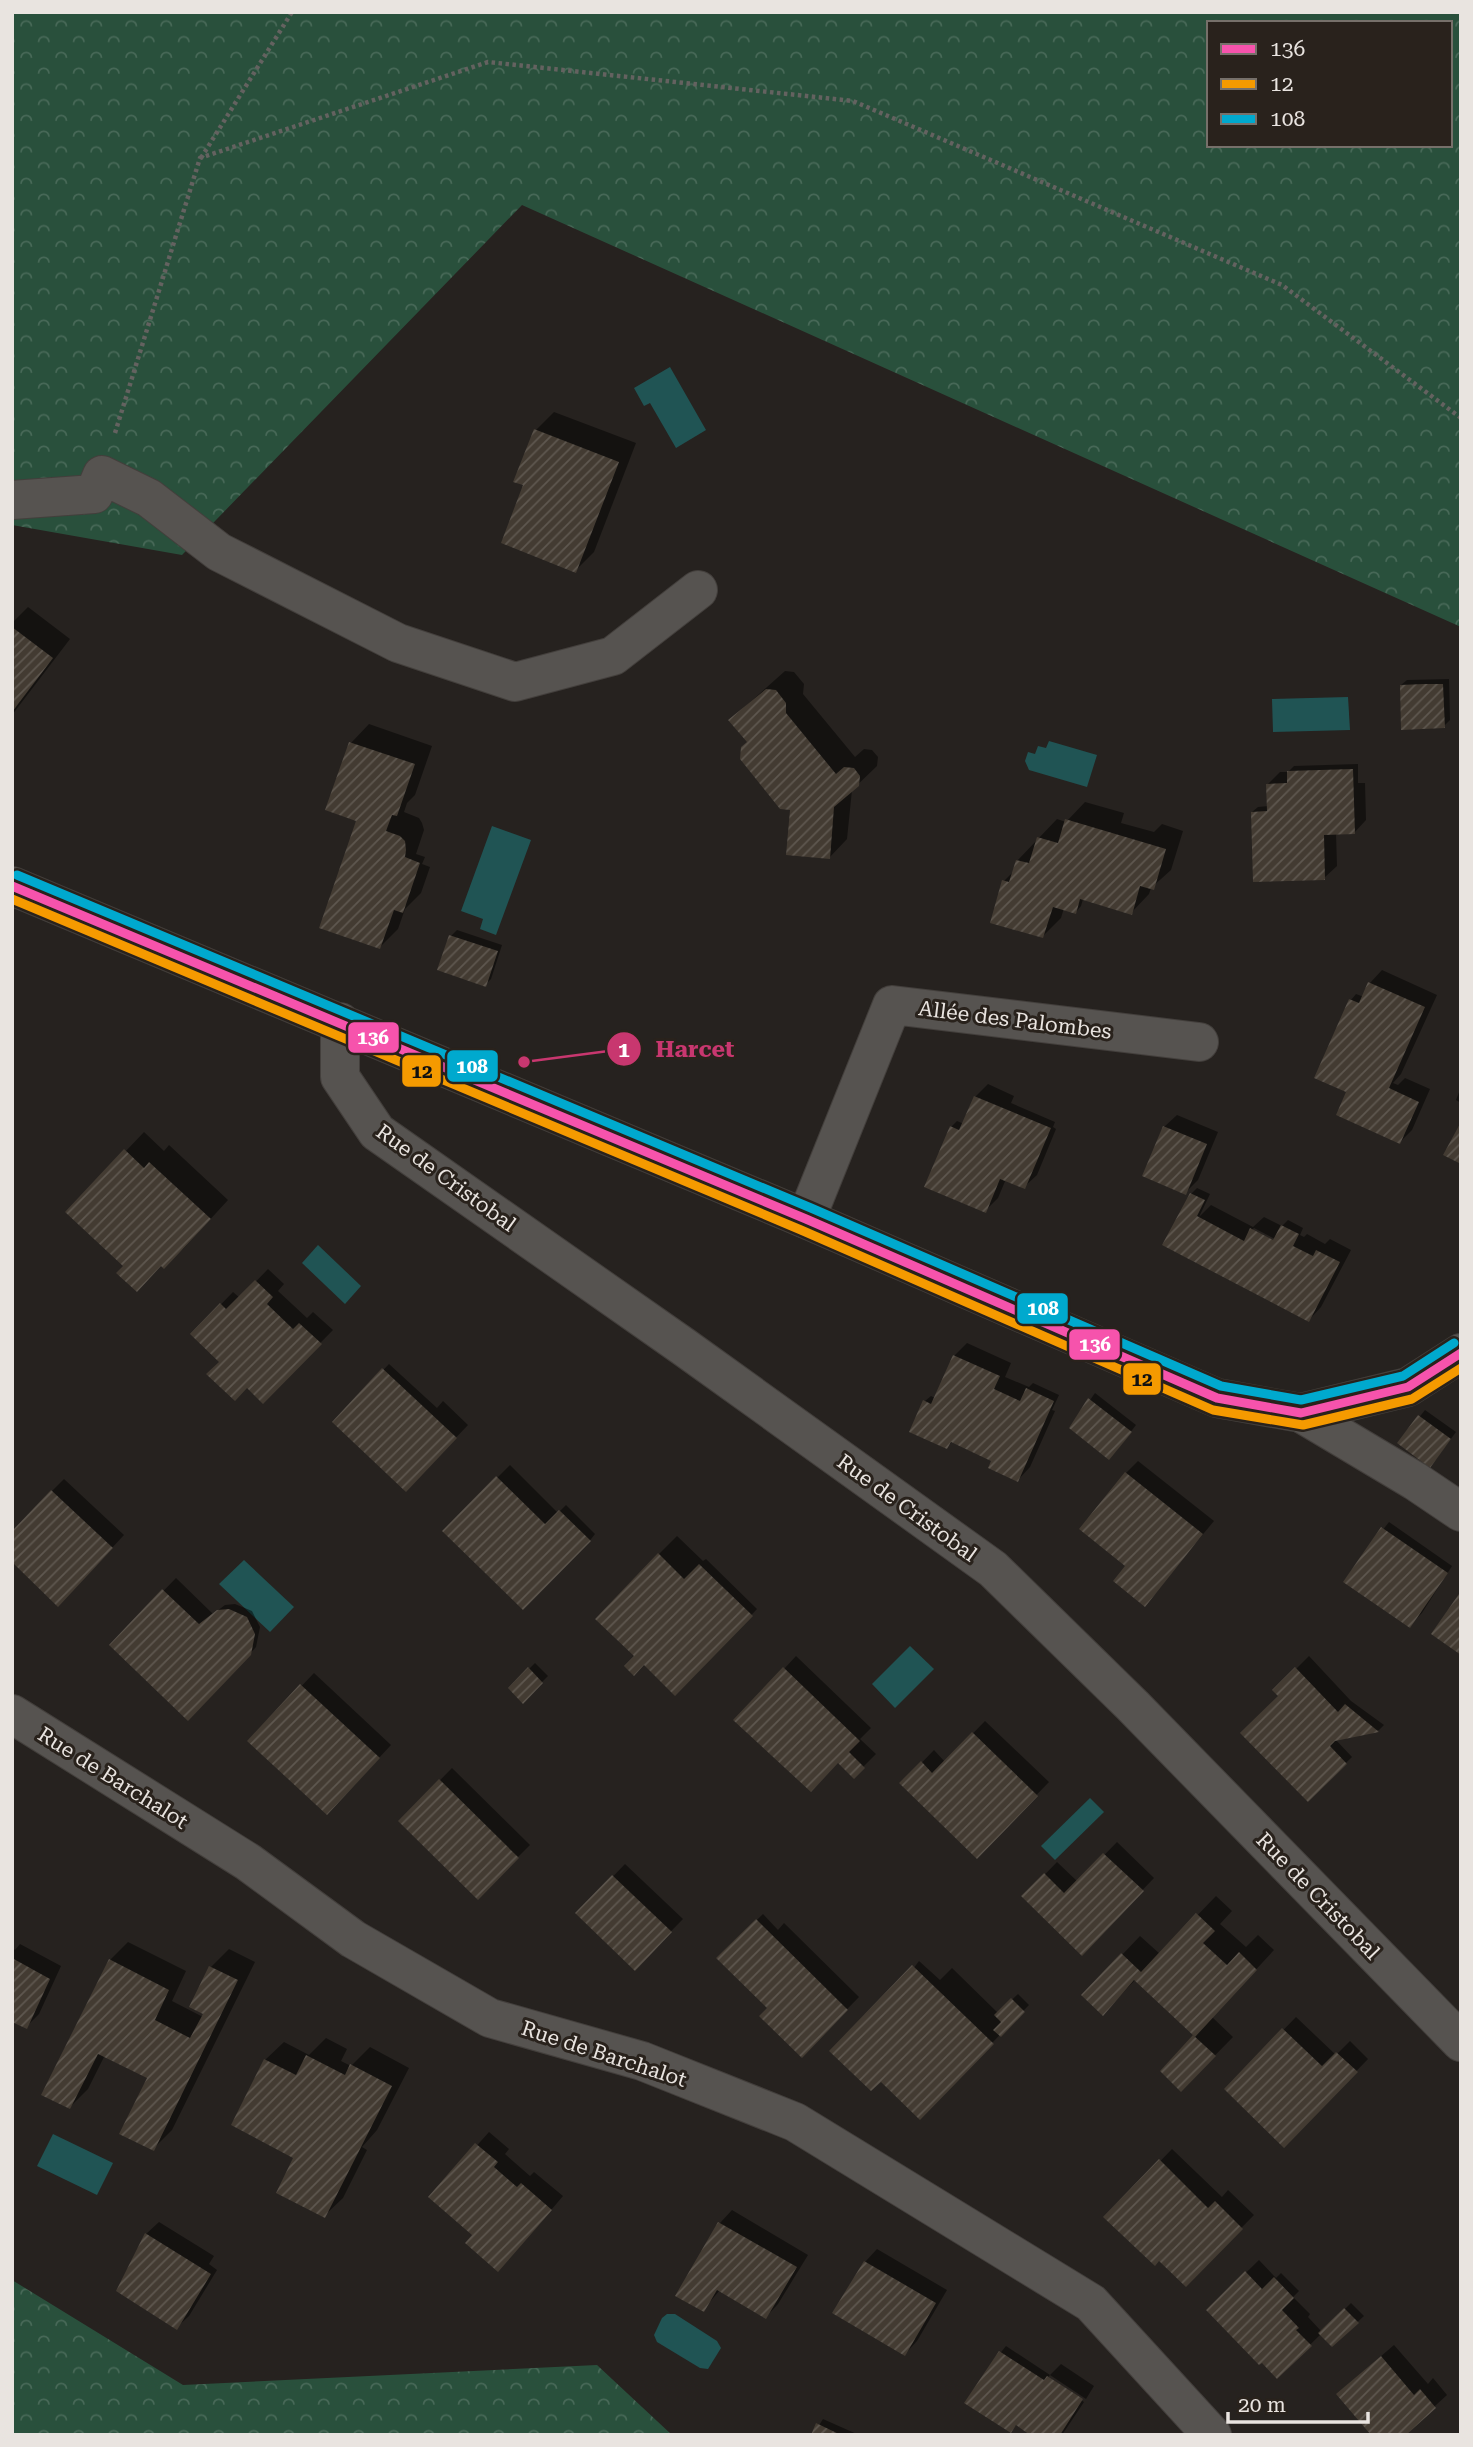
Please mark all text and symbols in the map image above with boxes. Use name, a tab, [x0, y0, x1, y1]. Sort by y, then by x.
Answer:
legend	[1207, 21, 1452, 147]
text: 136	[1270, 37, 1305, 61]
text: 12	[1270, 72, 1294, 96]
text: 108	[1270, 107, 1305, 131]
street label: Allée des Palombes	[917, 996, 1113, 1044]
line badge: 136	[347, 1021, 400, 1054]
text: 136	[357, 1026, 389, 1049]
callout: Harcet	[607, 1027, 749, 1071]
text: Harcet	[656, 1036, 734, 1063]
text: 1	[618, 1038, 630, 1062]
line badge: 108	[446, 1049, 499, 1083]
line badge: 12	[401, 1054, 442, 1088]
text: 108	[456, 1055, 488, 1078]
text: 12	[411, 1060, 433, 1083]
street label: Rue de Cristobal	[372, 1119, 521, 1237]
line badge: 108	[1016, 1292, 1069, 1325]
text: 108	[1027, 1297, 1059, 1320]
line badge: 136	[1068, 1328, 1121, 1361]
text: 136	[1079, 1333, 1111, 1356]
line badge: 12	[1122, 1362, 1162, 1396]
text: 12	[1131, 1368, 1153, 1391]
street label: Rue de Cristobal	[833, 1449, 982, 1567]
street label: Rue de Barchalot	[34, 1722, 192, 1834]
street label: Rue de Cristobal	[1251, 1828, 1385, 1965]
street label: Rue de Barchalot	[518, 2016, 690, 2092]
scale bar	[1228, 2380, 1368, 2424]
text: 20 m	[1238, 2393, 1286, 2417]

